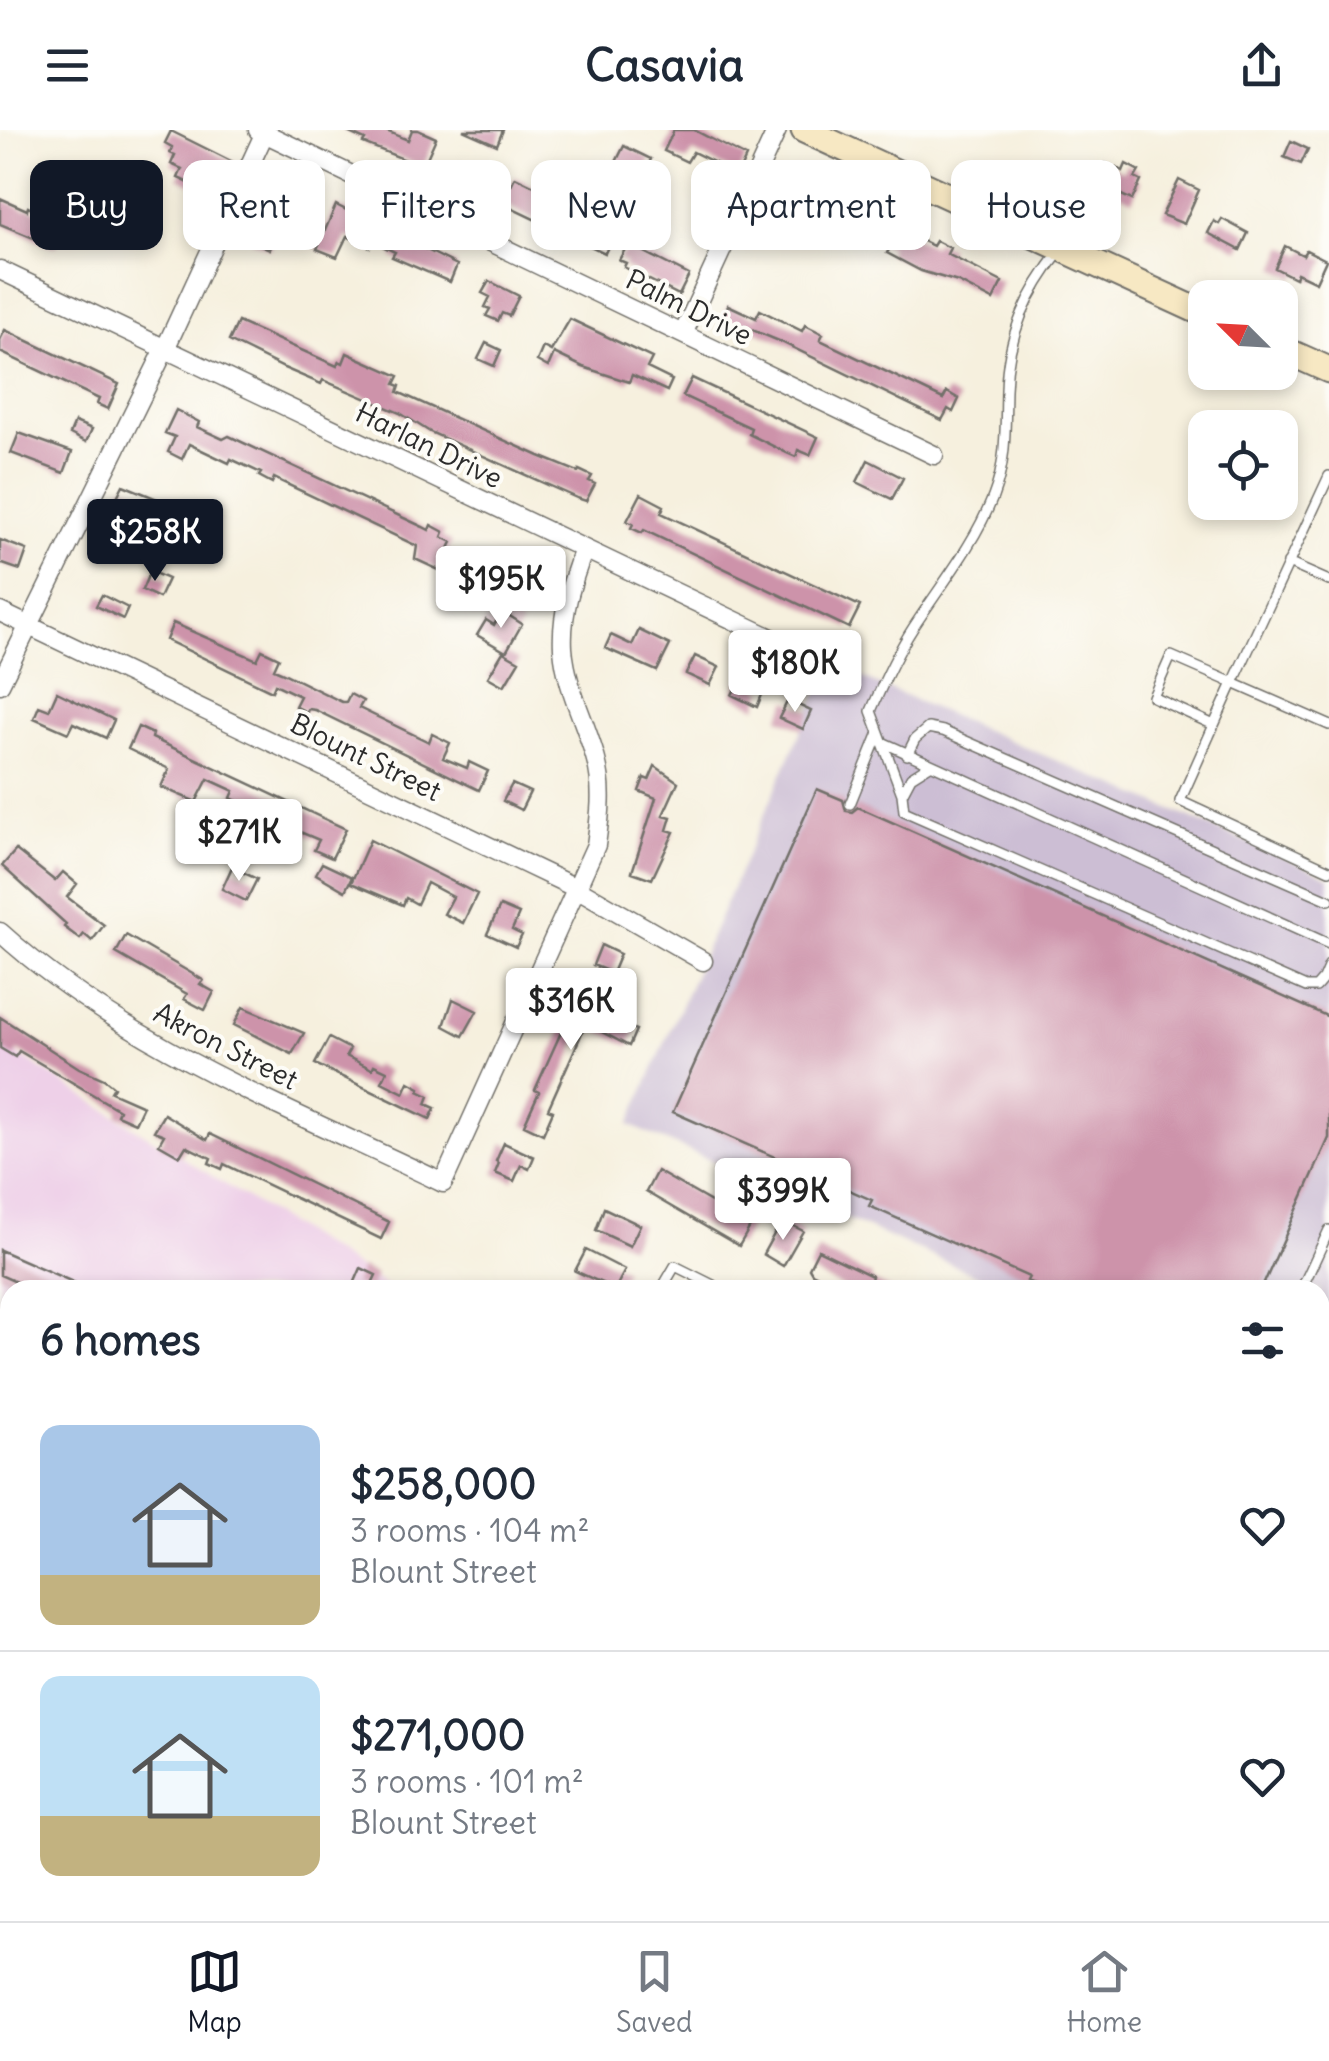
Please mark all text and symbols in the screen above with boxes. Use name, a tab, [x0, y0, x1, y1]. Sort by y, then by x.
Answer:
text: Casavia	[585, 37, 744, 93]
icon: menu	[40, 38, 95, 93]
icon: share	[1234, 38, 1289, 93]
chip: Buy	[30, 160, 163, 250]
chip: Rent	[183, 160, 325, 250]
chip: Filters	[345, 160, 511, 250]
chip: New	[531, 160, 671, 250]
chip: Apartment	[691, 160, 931, 250]
chip: House	[951, 160, 1121, 250]
street label: Palm Drive	[620, 261, 758, 353]
north arrow	[1188, 280, 1298, 390]
map controls	[1188, 280, 1298, 520]
street label: Harlan Drive	[350, 394, 508, 496]
button: locate	[1188, 410, 1298, 520]
pin: $258K	[85, 499, 225, 584]
text: $258K	[109, 511, 201, 552]
pin: $195K	[431, 546, 571, 631]
text: $195K	[458, 558, 544, 599]
pin: $180K	[725, 630, 865, 715]
text: $180K	[750, 642, 840, 683]
street label: Blount Street	[285, 705, 447, 809]
pin: $271K	[169, 799, 309, 884]
text: $271K	[197, 811, 281, 852]
pin: $316K	[501, 968, 641, 1053]
text: $316K	[528, 980, 614, 1021]
street label: Akron Street	[148, 994, 304, 1098]
pin: $399K	[713, 1158, 853, 1243]
text: $399K	[737, 1170, 829, 1211]
icon: filters	[1235, 1313, 1290, 1368]
text: 6 homes	[40, 1314, 201, 1366]
text: $258,000	[350, 1458, 536, 1510]
icon: home	[120, 1465, 240, 1585]
icon: heart	[1235, 1498, 1290, 1553]
text: 3 rooms · 104 m²	[350, 1510, 589, 1551]
text: Blount Street	[350, 1551, 537, 1592]
text: $271,000	[350, 1709, 525, 1761]
icon: home	[120, 1716, 240, 1836]
icon: heart	[1235, 1749, 1290, 1804]
text: 3 rooms · 101 m²	[350, 1761, 584, 1802]
text: Blount Street	[350, 1802, 537, 1843]
tab: Map	[187, 1944, 242, 2040]
tab: Saved	[616, 1944, 693, 2040]
tab: Home	[1067, 1944, 1142, 2040]

